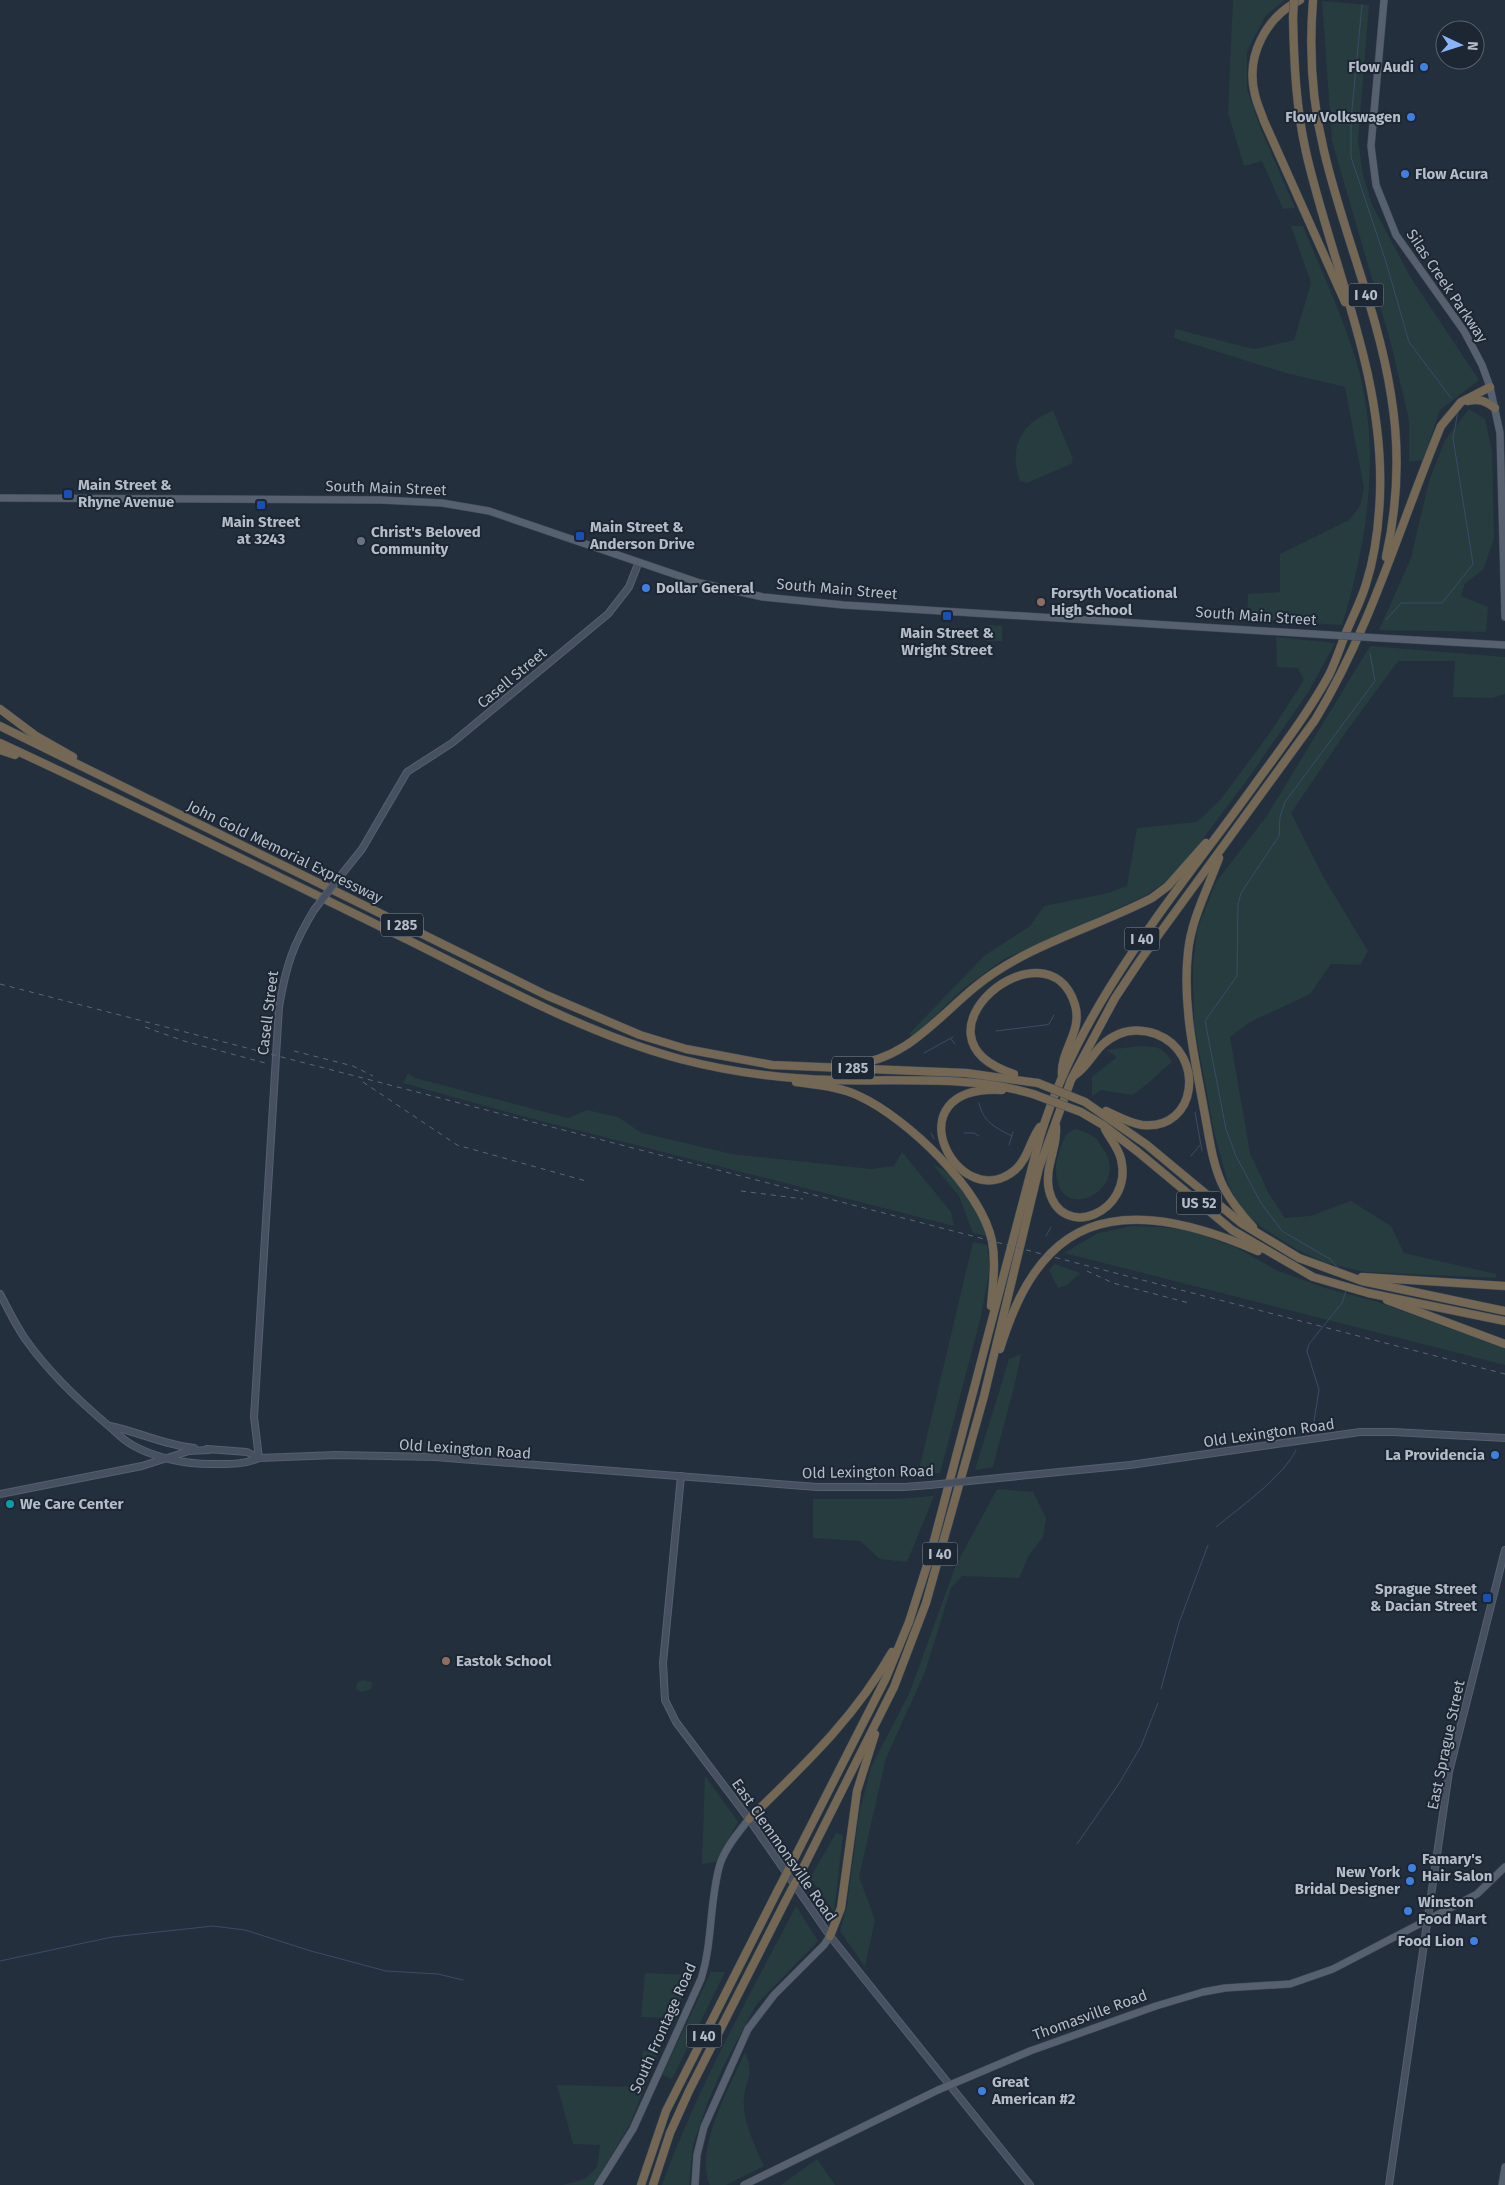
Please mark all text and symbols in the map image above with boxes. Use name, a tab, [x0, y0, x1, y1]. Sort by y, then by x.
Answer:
north arrow	[1435, 20, 1485, 70]
text: N	[1464, 41, 1481, 51]
place label: Flow Audi	[1348, 58, 1414, 76]
marker: Flow Audi	[1418, 61, 1430, 73]
place label: Flow Volkswagen	[1285, 108, 1401, 126]
marker: Flow Volkswagen	[1405, 111, 1417, 123]
place label: Flow Acura	[1415, 165, 1488, 183]
marker: Flow Acura	[1399, 168, 1411, 180]
street label: Silas Creek Parkway	[1402, 226, 1492, 347]
road number: I 40	[1348, 284, 1384, 306]
place label: Main Street & Rhyne Avenue	[78, 476, 174, 511]
street label: South Main Street	[325, 477, 448, 499]
marker: Main Street & Rhyne Avenue	[62, 488, 74, 500]
marker: Main Street at 3243	[255, 499, 267, 511]
place label: Main Street at 3243	[222, 513, 301, 548]
place label: Main Street & Anderson Drive	[589, 518, 695, 553]
place label: Christ's Beloved Community	[371, 523, 481, 558]
marker: Main Street & Anderson Drive	[574, 530, 586, 542]
marker: Christ's Beloved Community	[355, 535, 367, 547]
street label: South Main Street	[776, 575, 899, 603]
place label: Dollar General	[656, 579, 755, 597]
marker: Dollar General	[640, 582, 652, 594]
place label: Forsyth Vocational High School	[1051, 584, 1178, 619]
marker: Forsyth Vocational High School	[1035, 596, 1047, 608]
street label: South Main Street	[1195, 603, 1318, 629]
marker: Main Street & Wright Street	[941, 610, 953, 622]
place label: Main Street & Wright Street	[900, 624, 994, 659]
street label: Casell Street	[474, 643, 551, 712]
street label: John Gold Memorial Expressway	[184, 797, 386, 908]
road number: I 285	[381, 914, 423, 936]
road number: I 40	[1124, 928, 1160, 951]
street label: Casell Street	[254, 969, 282, 1056]
road number: I 285	[832, 1056, 874, 1080]
road number: US 52	[1176, 1192, 1222, 1214]
street label: Old Lexington Road	[1202, 1415, 1336, 1451]
street label: Old Lexington Road	[398, 1435, 532, 1463]
place label: La Providencia	[1385, 1446, 1485, 1464]
marker: La Providencia	[1489, 1449, 1501, 1461]
street label: Old Lexington Road	[802, 1462, 934, 1482]
place label: We Care Center	[20, 1495, 125, 1513]
marker: We Care Center	[4, 1498, 16, 1510]
road number: I 40	[922, 1542, 958, 1566]
place label: Sprague Street & Dacian Street	[1370, 1580, 1477, 1615]
marker: Sprague Street & Dacian Street	[1481, 1592, 1493, 1604]
place label: Eastok School	[456, 1652, 552, 1670]
marker: Eastok School	[440, 1655, 452, 1667]
street label: East Sprague Street	[1423, 1678, 1469, 1811]
street label: East Clemmonsville Road	[728, 1775, 840, 1925]
place label: Famary's Hair Salon	[1422, 1850, 1492, 1885]
marker: Famary's Hair Salon	[1406, 1862, 1418, 1874]
place label: New York Bridal Designer	[1295, 1863, 1401, 1898]
marker: New York Bridal Designer	[1404, 1875, 1416, 1887]
place label: Winston Food Mart	[1418, 1893, 1487, 1928]
marker: Winston Food Mart	[1402, 1905, 1414, 1917]
place label: Food Lion	[1398, 1932, 1464, 1950]
marker: Food Lion	[1468, 1935, 1480, 1947]
street label: South Frontage Road	[626, 1960, 700, 2096]
street label: Thomasville Road	[1031, 1986, 1149, 2044]
road number: I 40	[686, 2024, 722, 2048]
place label: Great American #2	[991, 2073, 1076, 2108]
marker: Great American #2	[976, 2085, 988, 2097]

